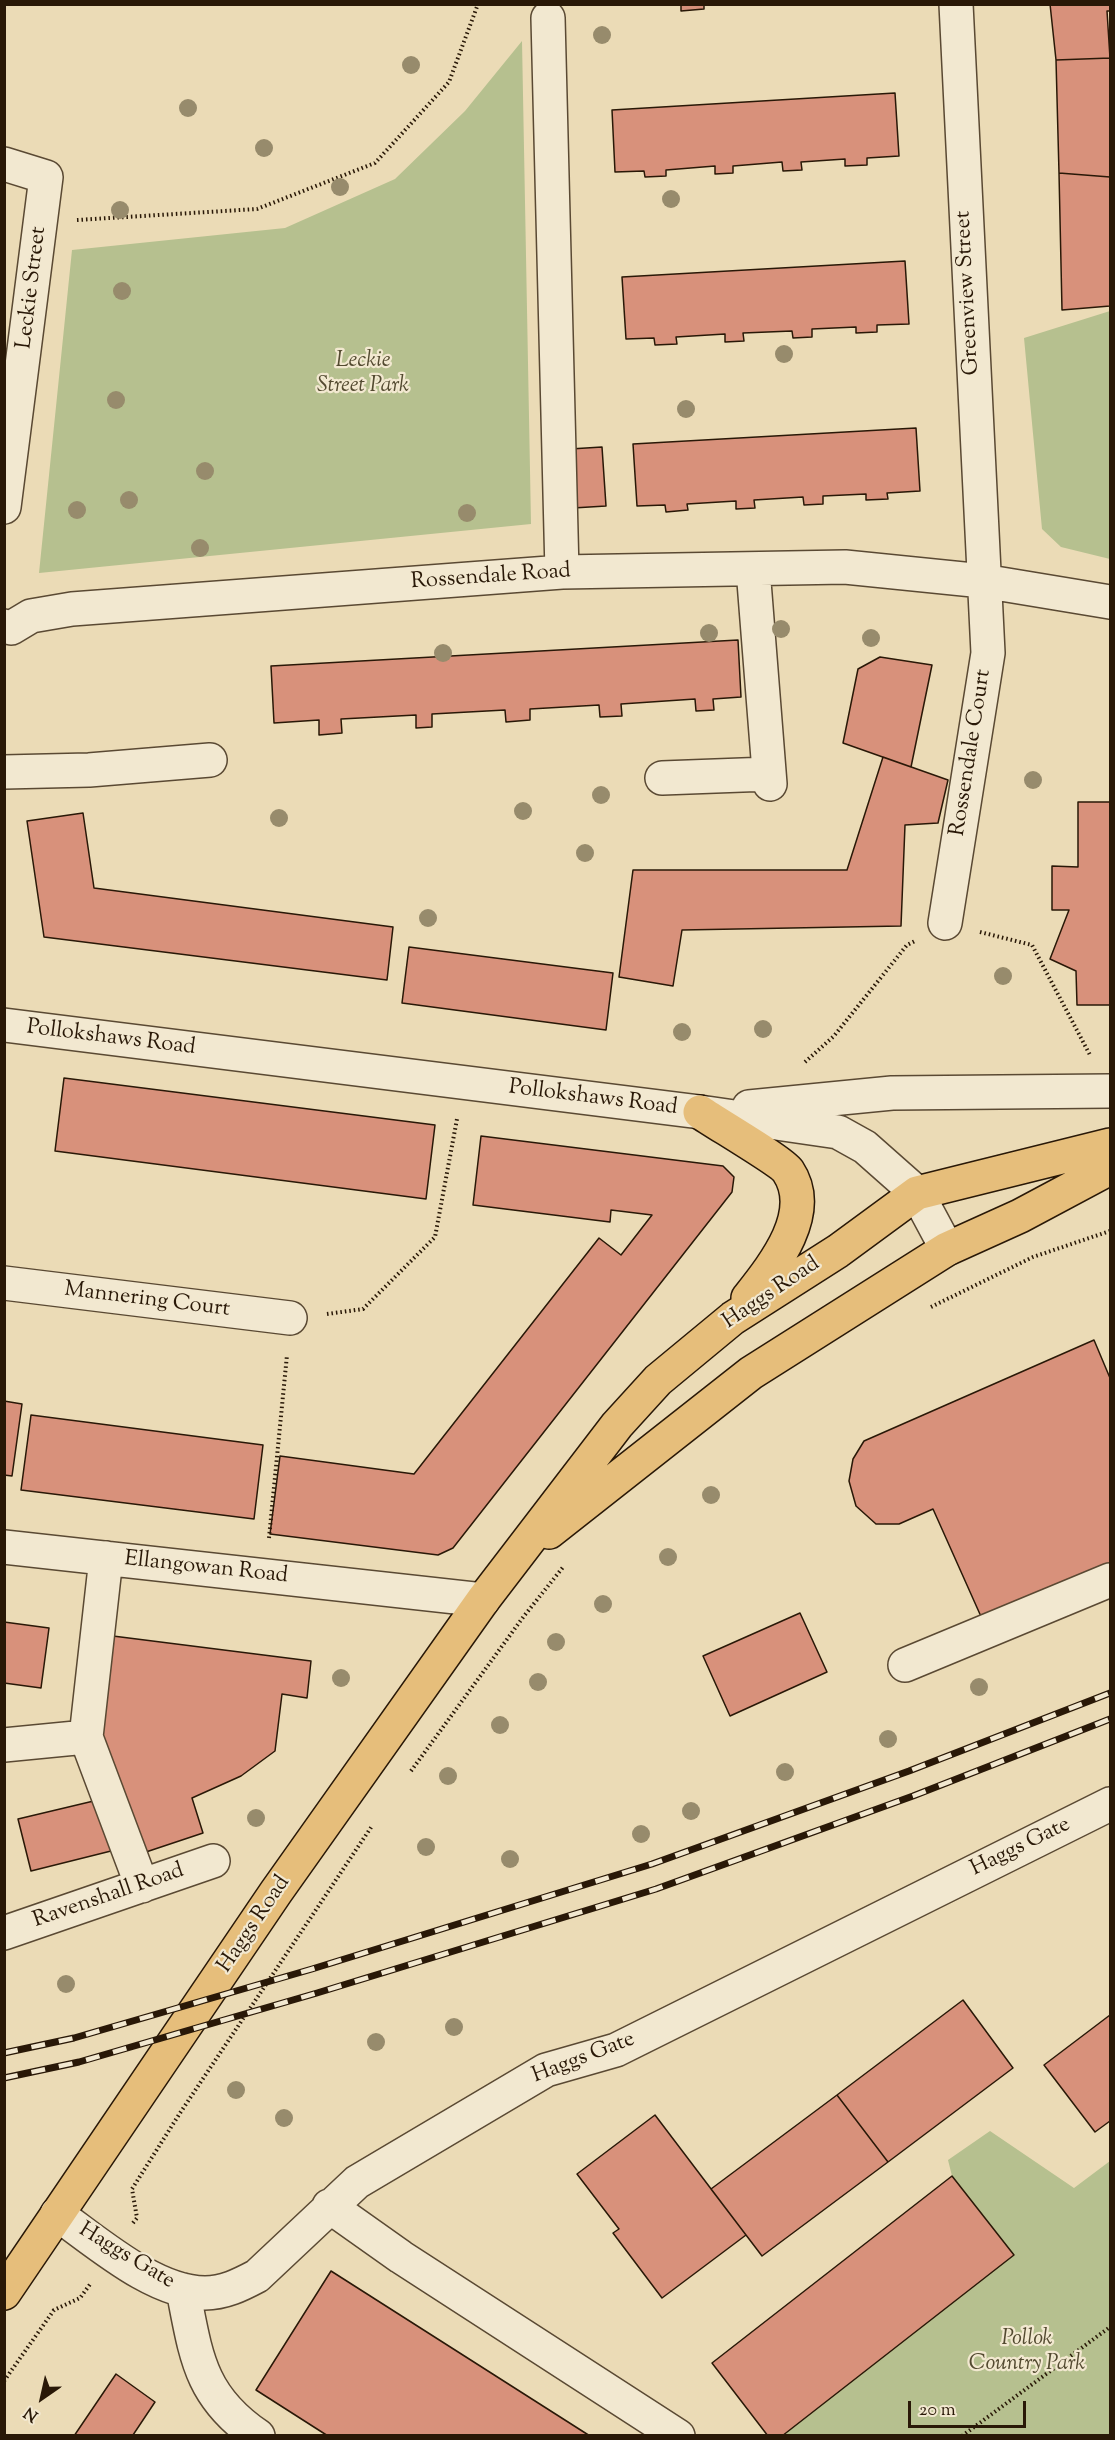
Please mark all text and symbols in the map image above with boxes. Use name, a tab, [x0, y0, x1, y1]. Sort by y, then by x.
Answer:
street label: Greenview Street	[952, 210, 986, 376]
street label: Leckie Street	[12, 225, 54, 351]
park label: Leckie Street Park	[317, 349, 409, 400]
street label: Rossendale Road	[410, 559, 572, 597]
street label: Rossendale Court	[946, 668, 998, 838]
street label: Pollokshaws Road	[25, 1016, 197, 1062]
street label: Pollokshaws Road	[507, 1076, 679, 1122]
street label: Haggs Road	[718, 1252, 826, 1336]
street label: Mannering Court	[63, 1278, 231, 1324]
street label: Ellangowan Road	[123, 1547, 289, 1591]
street label: Haggs Gate	[967, 1813, 1075, 1883]
street label: Ravenshall Road	[30, 1859, 188, 1935]
street label: Haggs Road	[213, 1871, 297, 1979]
street label: Haggs Gate	[529, 2027, 639, 2091]
street label: Haggs Gate	[73, 2218, 179, 2296]
park label: Pollok Country Park	[969, 2327, 1085, 2378]
north arrow	[12, 2368, 72, 2428]
scale bar	[911, 2389, 1030, 2427]
text: 20 m	[919, 2398, 956, 2424]
text: N	[20, 2400, 43, 2426]

